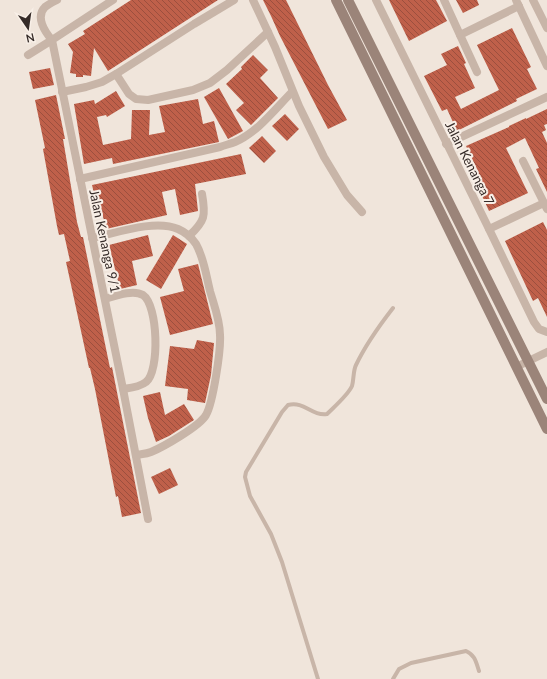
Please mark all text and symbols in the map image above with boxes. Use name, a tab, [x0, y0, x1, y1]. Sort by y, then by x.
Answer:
north arrow	[8, 8, 48, 48]
text: N	[25, 31, 36, 46]
street label: Jalan Kenanga 7	[442, 118, 498, 208]
street label: Jalan Kenanga 9/1	[86, 188, 124, 294]

